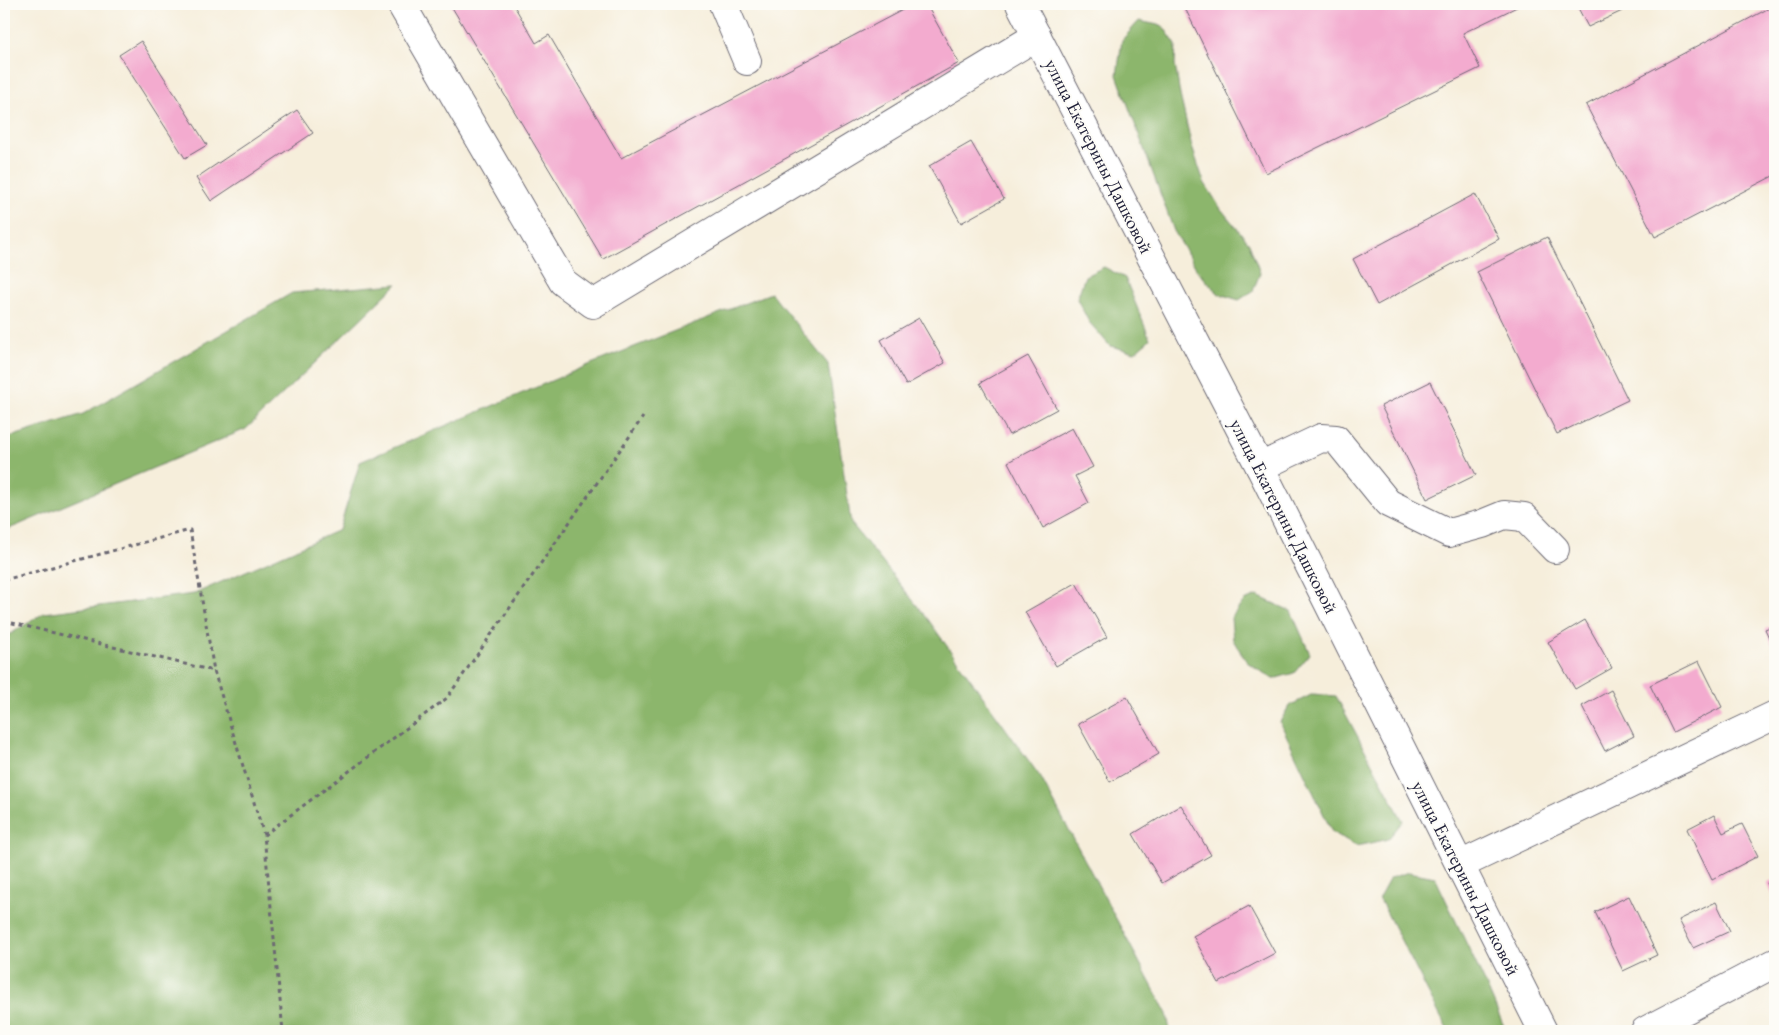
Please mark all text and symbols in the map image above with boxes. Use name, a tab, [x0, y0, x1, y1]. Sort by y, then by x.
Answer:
street label: улица Екатерины Дашковой	[1039, 54, 1159, 258]
street label: улица Екатерины Дашковой	[1224, 414, 1344, 618]
street label: улица Екатерины Дашковой	[1406, 776, 1526, 980]

